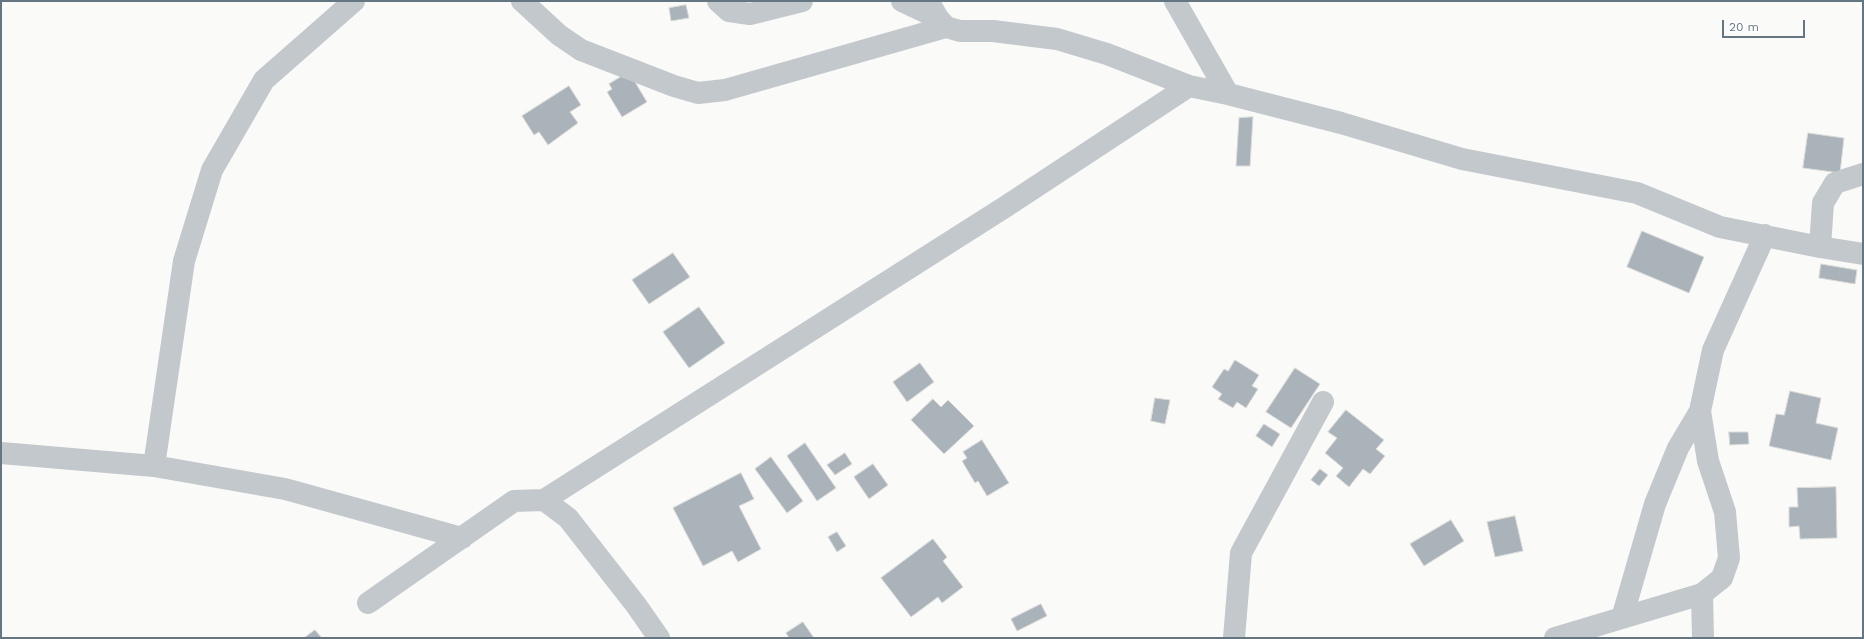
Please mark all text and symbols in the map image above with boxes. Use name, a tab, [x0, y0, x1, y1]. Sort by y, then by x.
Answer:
scale bar	[1724, 12, 1807, 38]
text: 20 m	[1729, 20, 1759, 34]

